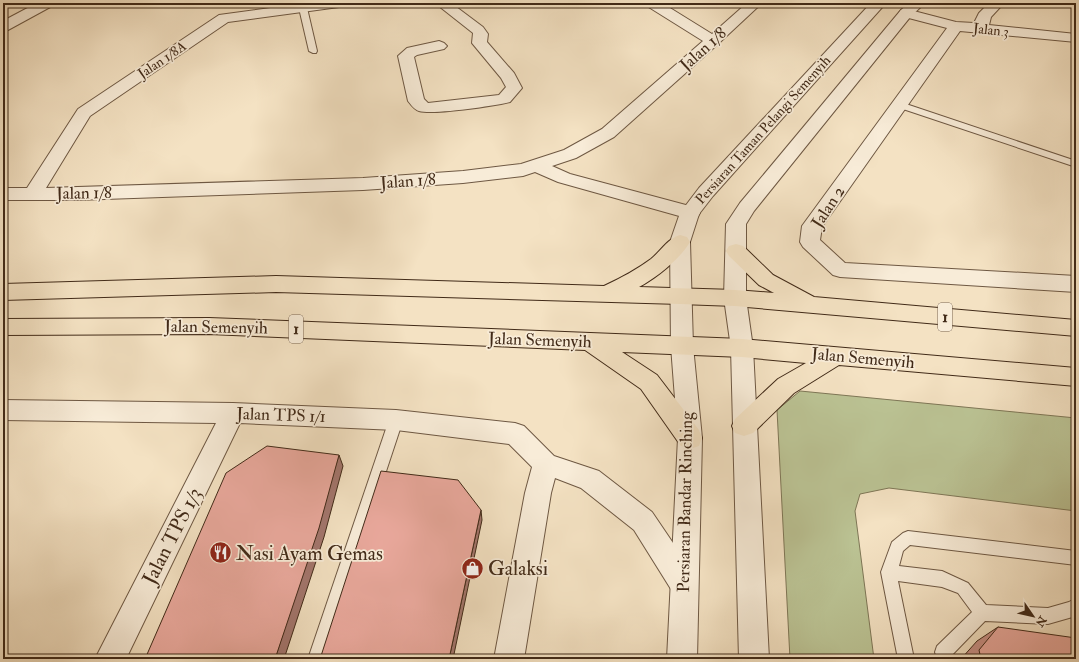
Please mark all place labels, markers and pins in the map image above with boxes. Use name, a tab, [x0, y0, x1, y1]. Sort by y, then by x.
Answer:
restaurant icon: Nasi Ayam Gemas	[207, 540, 233, 566]
place label: Nasi Ayam Gemas	[236, 541, 383, 566]
shop icon: Galaksi	[459, 555, 485, 581]
place label: Galaksi	[488, 556, 548, 581]

